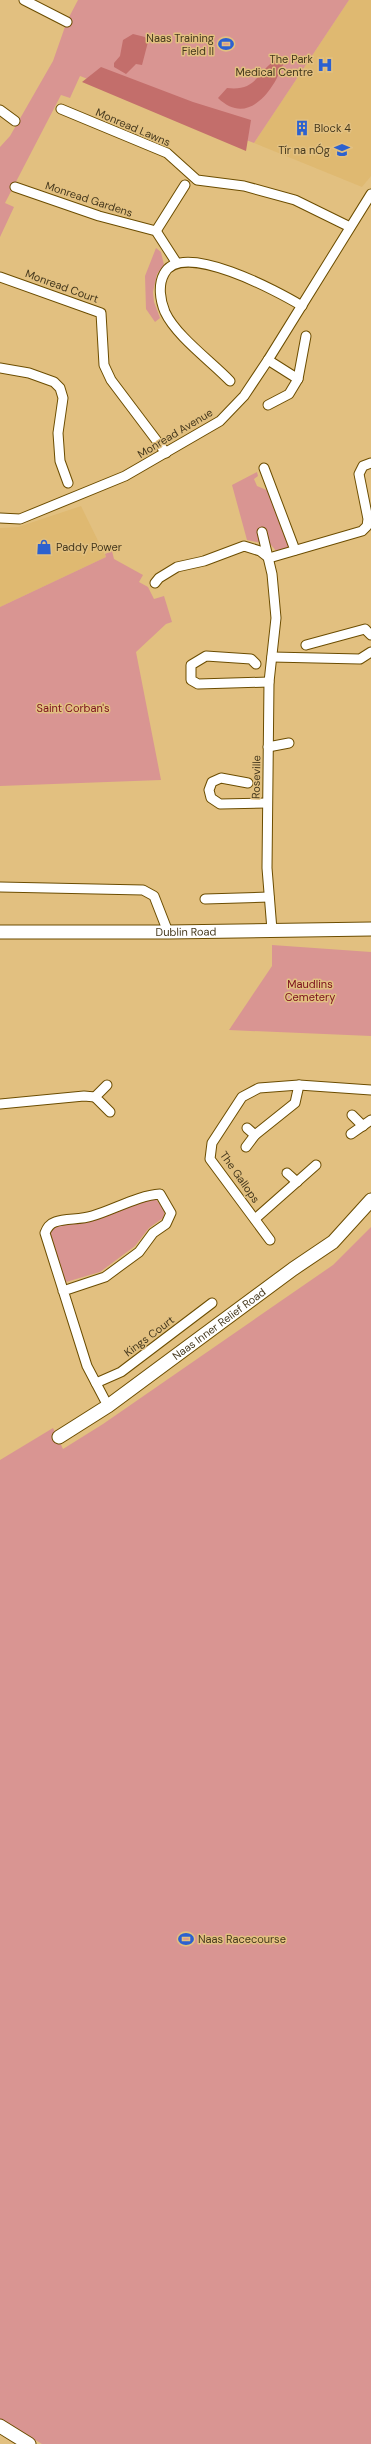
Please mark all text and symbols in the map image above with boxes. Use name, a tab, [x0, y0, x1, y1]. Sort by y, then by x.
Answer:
place label: Naas Training Field II	[146, 31, 214, 58]
sports icon: Naas Training Field II	[217, 35, 235, 53]
place label: The Park Medical Centre	[235, 52, 313, 79]
hospital icon: The Park Medical Centre	[316, 56, 334, 74]
street label: Monread Lawns	[93, 105, 173, 149]
building icon: Block 4	[293, 119, 311, 137]
place label: Block 4	[314, 121, 351, 135]
school or university icon: Tír na nÓg	[333, 141, 351, 159]
place label: Tír na nÓg	[278, 143, 330, 157]
street label: Monread Gardens	[43, 178, 135, 220]
street label: Monread Court	[23, 266, 101, 306]
street label: Monread Avenue	[135, 405, 215, 461]
shop icon: Paddy Power	[35, 538, 53, 556]
place label: Paddy Power	[56, 540, 122, 554]
park label: Saint Corban's	[37, 701, 109, 715]
street label: Roseville	[249, 755, 263, 799]
street label: Dublin Road	[156, 924, 217, 939]
park label: Maudlins Cemetery	[285, 977, 335, 1004]
street label: The Gallops	[217, 1148, 263, 1206]
street label: Naas Inner Relief Road	[169, 1285, 268, 1363]
street label: Kings Court	[121, 1313, 177, 1359]
sports icon: Naas Racecourse	[177, 1930, 195, 1948]
place label: Naas Racecourse	[198, 1932, 286, 1946]

